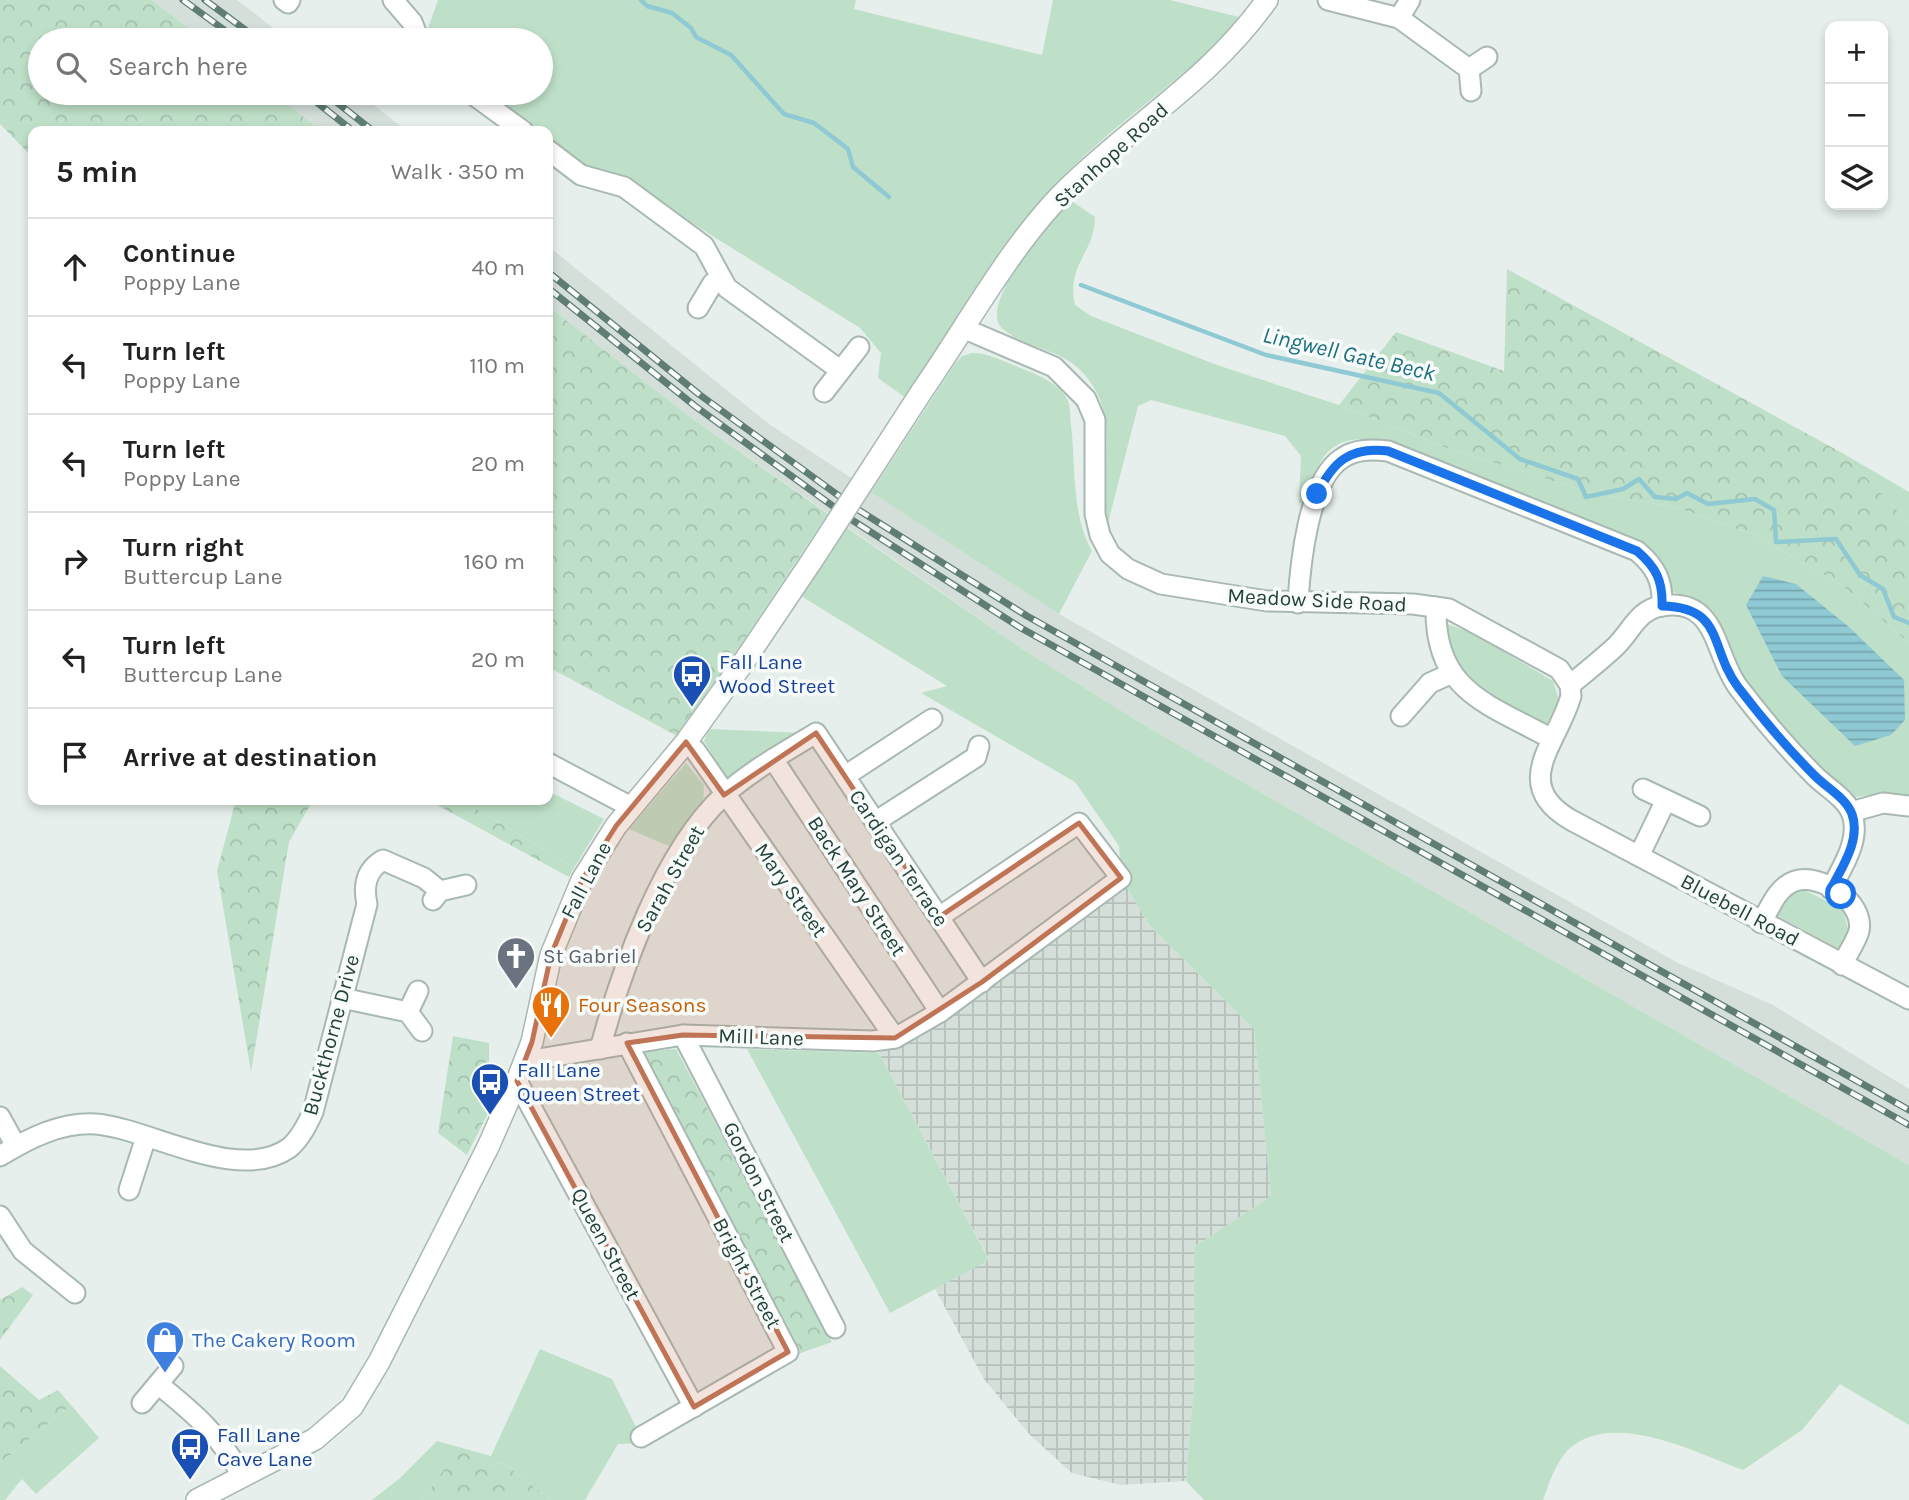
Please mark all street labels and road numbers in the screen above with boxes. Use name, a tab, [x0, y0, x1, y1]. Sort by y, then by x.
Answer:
street label: Stanhope Road	[1049, 97, 1173, 213]
street label: Meadow Side Road	[1227, 583, 1407, 617]
street label: Cardigan Terrace	[844, 785, 954, 931]
street label: Back Mary Street	[803, 812, 911, 960]
street label: Sarah Street	[631, 821, 709, 937]
street label: Fall Lane	[556, 837, 616, 923]
street label: Mary Street	[750, 838, 832, 942]
street label: Bluebell Road	[1677, 869, 1803, 951]
street label: Buckthorne Drive	[298, 952, 364, 1118]
street label: Mill Lane	[718, 1024, 804, 1050]
street label: Gordon Street	[718, 1118, 800, 1246]
street label: Queen Street	[566, 1184, 646, 1304]
street label: Bright Street	[708, 1214, 786, 1333]

